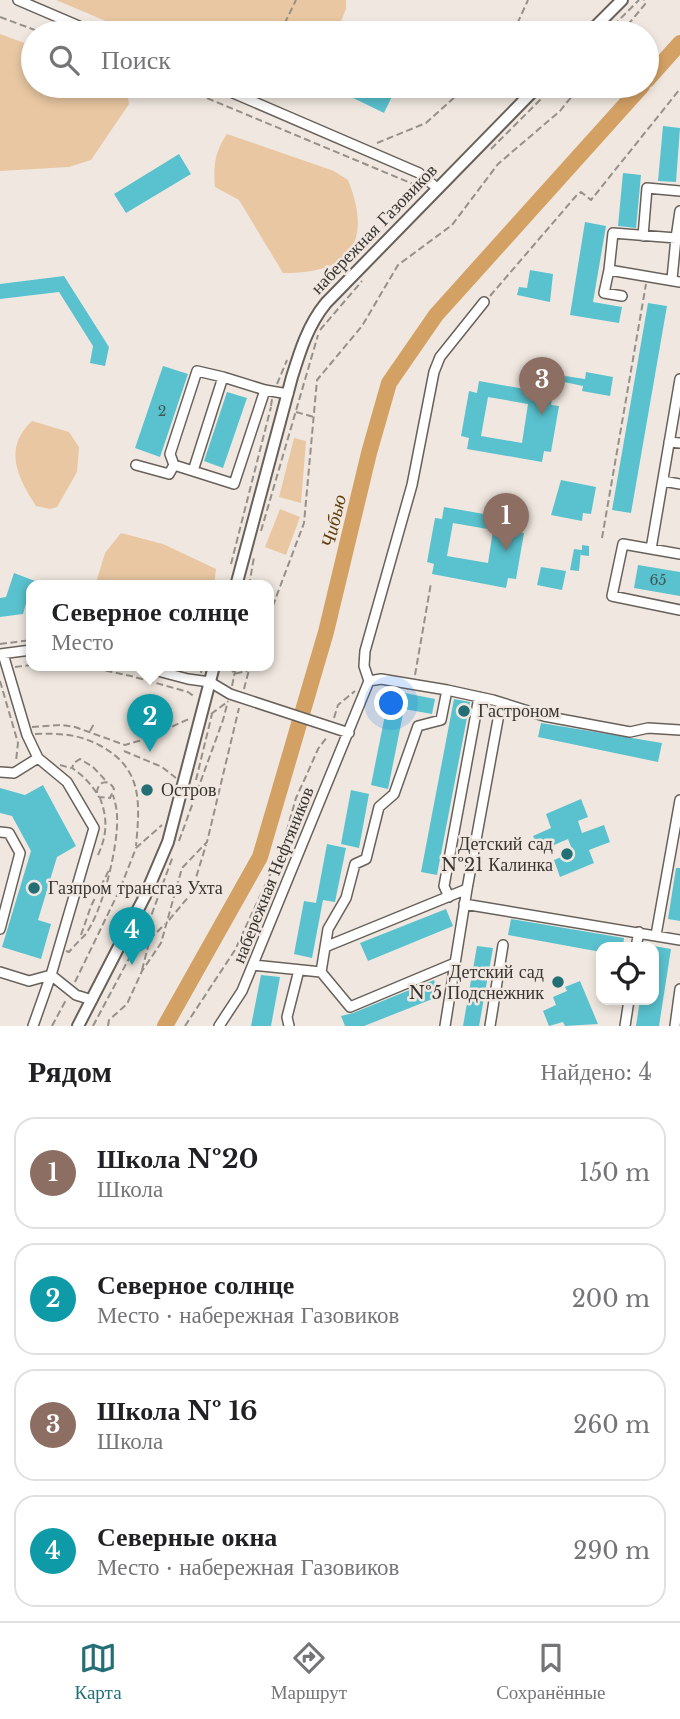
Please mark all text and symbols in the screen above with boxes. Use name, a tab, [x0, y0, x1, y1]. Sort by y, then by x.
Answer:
search box	[21, 21, 659, 98]
icon: search	[45, 41, 83, 79]
text: Поиск	[101, 44, 171, 76]
street label: набережная Газовиков	[306, 159, 442, 299]
pin: 3	[519, 357, 565, 415]
house number: 2	[158, 402, 166, 420]
water label: Чибью	[316, 492, 351, 550]
pin: 1	[483, 493, 529, 551]
house number: 65	[650, 571, 667, 589]
popup	[26, 580, 274, 671]
text: Северное солнце	[51, 596, 249, 628]
text: Место	[51, 628, 114, 656]
your location	[374, 686, 408, 720]
pin: 2	[127, 694, 173, 752]
place label: Гастроном	[478, 700, 560, 722]
marker: Гастроном	[456, 703, 472, 719]
place label: Остров	[161, 779, 217, 801]
marker: Остров	[139, 782, 155, 798]
street label: набережная Нефтяников	[228, 784, 318, 966]
place label: Детский сад №21 Калинка	[441, 833, 553, 876]
marker: Детский сад №21 Калинка	[559, 846, 575, 862]
place label: Газпром трансгаз Ухта	[48, 877, 223, 899]
marker: Газпром трансгаз Ухта	[26, 880, 42, 896]
pin: 4	[109, 907, 155, 965]
map controls	[596, 942, 659, 1005]
button: locate	[596, 942, 659, 1005]
place label: Детский сад №5 Подснежник	[409, 961, 544, 1004]
marker: Детский сад №5 Подснежник	[550, 974, 566, 990]
text: Рядом	[28, 1053, 112, 1090]
text: Найдено: 4	[541, 1058, 652, 1086]
text: Школа №20	[97, 1143, 258, 1175]
text: 1	[48, 1159, 58, 1187]
text: 150 m	[579, 1159, 650, 1187]
text: Школа	[97, 1175, 163, 1203]
text: Северное солнце	[97, 1269, 294, 1301]
text: 2	[46, 1285, 60, 1313]
text: 200 m	[572, 1285, 650, 1313]
text: Место · набережная Газовиков	[97, 1301, 399, 1329]
text: Школа № 16	[97, 1395, 258, 1427]
text: 3	[46, 1411, 60, 1439]
text: 260 m	[573, 1411, 650, 1439]
text: Школа	[97, 1427, 163, 1455]
text: Северные окна	[97, 1521, 277, 1553]
text: 4	[45, 1537, 61, 1565]
text: 290 m	[573, 1537, 650, 1565]
text: Место · набережная Газовиков	[97, 1553, 399, 1581]
tab: Карта	[75, 1639, 122, 1704]
tab: Маршрут	[271, 1639, 347, 1704]
tab: Сохранённые	[496, 1639, 605, 1704]

